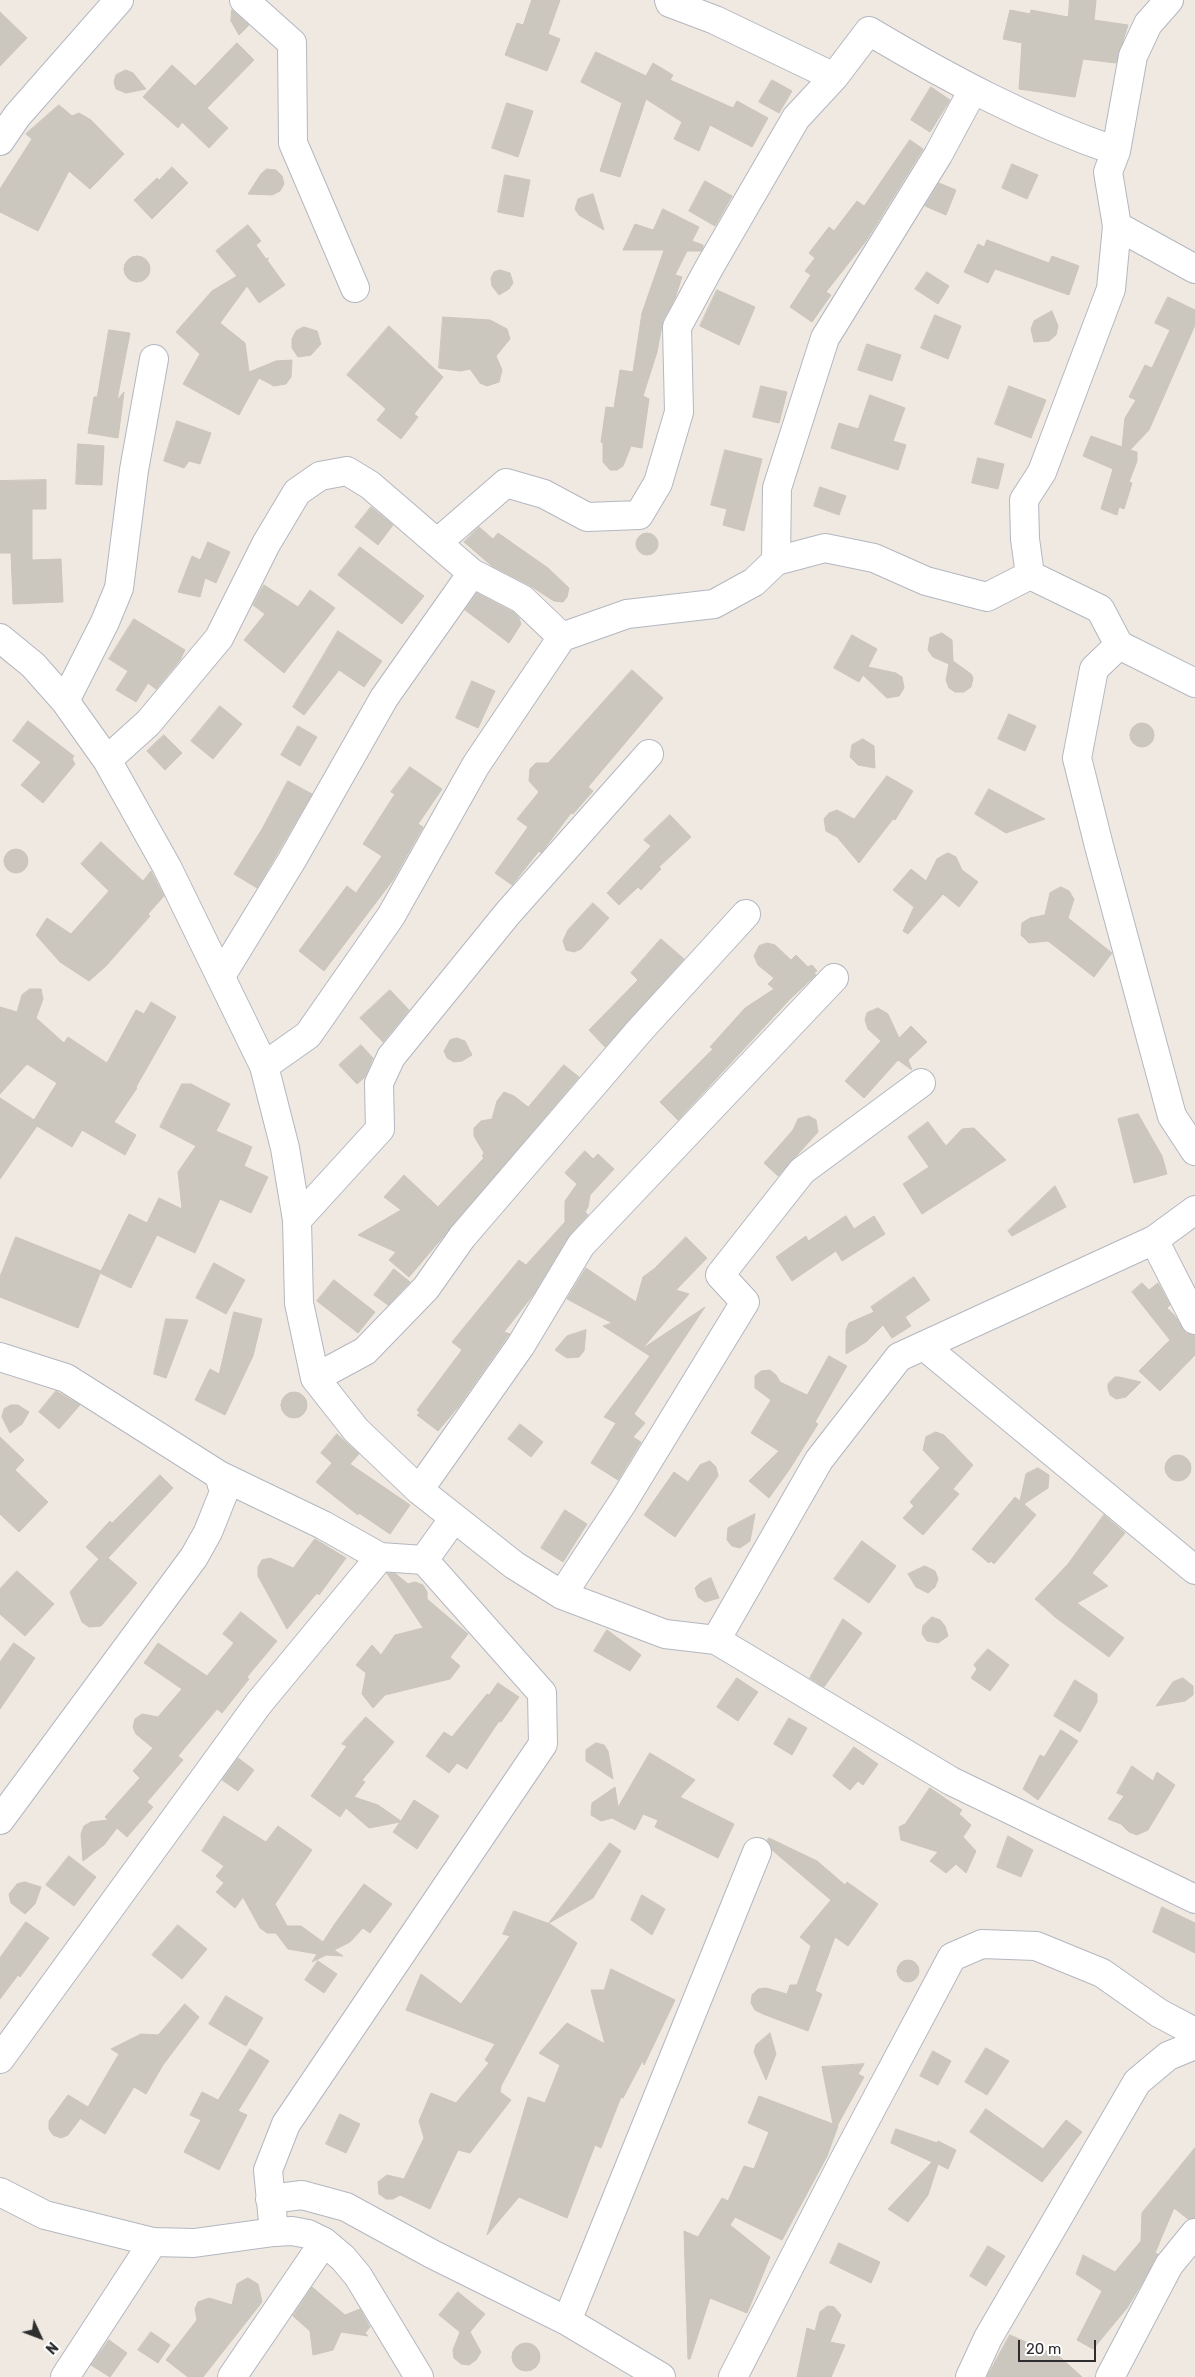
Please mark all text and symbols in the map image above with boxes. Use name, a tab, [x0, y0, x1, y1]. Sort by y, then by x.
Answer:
north arrow	[15, 2312, 65, 2362]
scale bar	[1020, 2330, 1098, 2362]
text: N	[42, 2338, 61, 2357]
text: 20 m	[1026, 2340, 1061, 2358]

